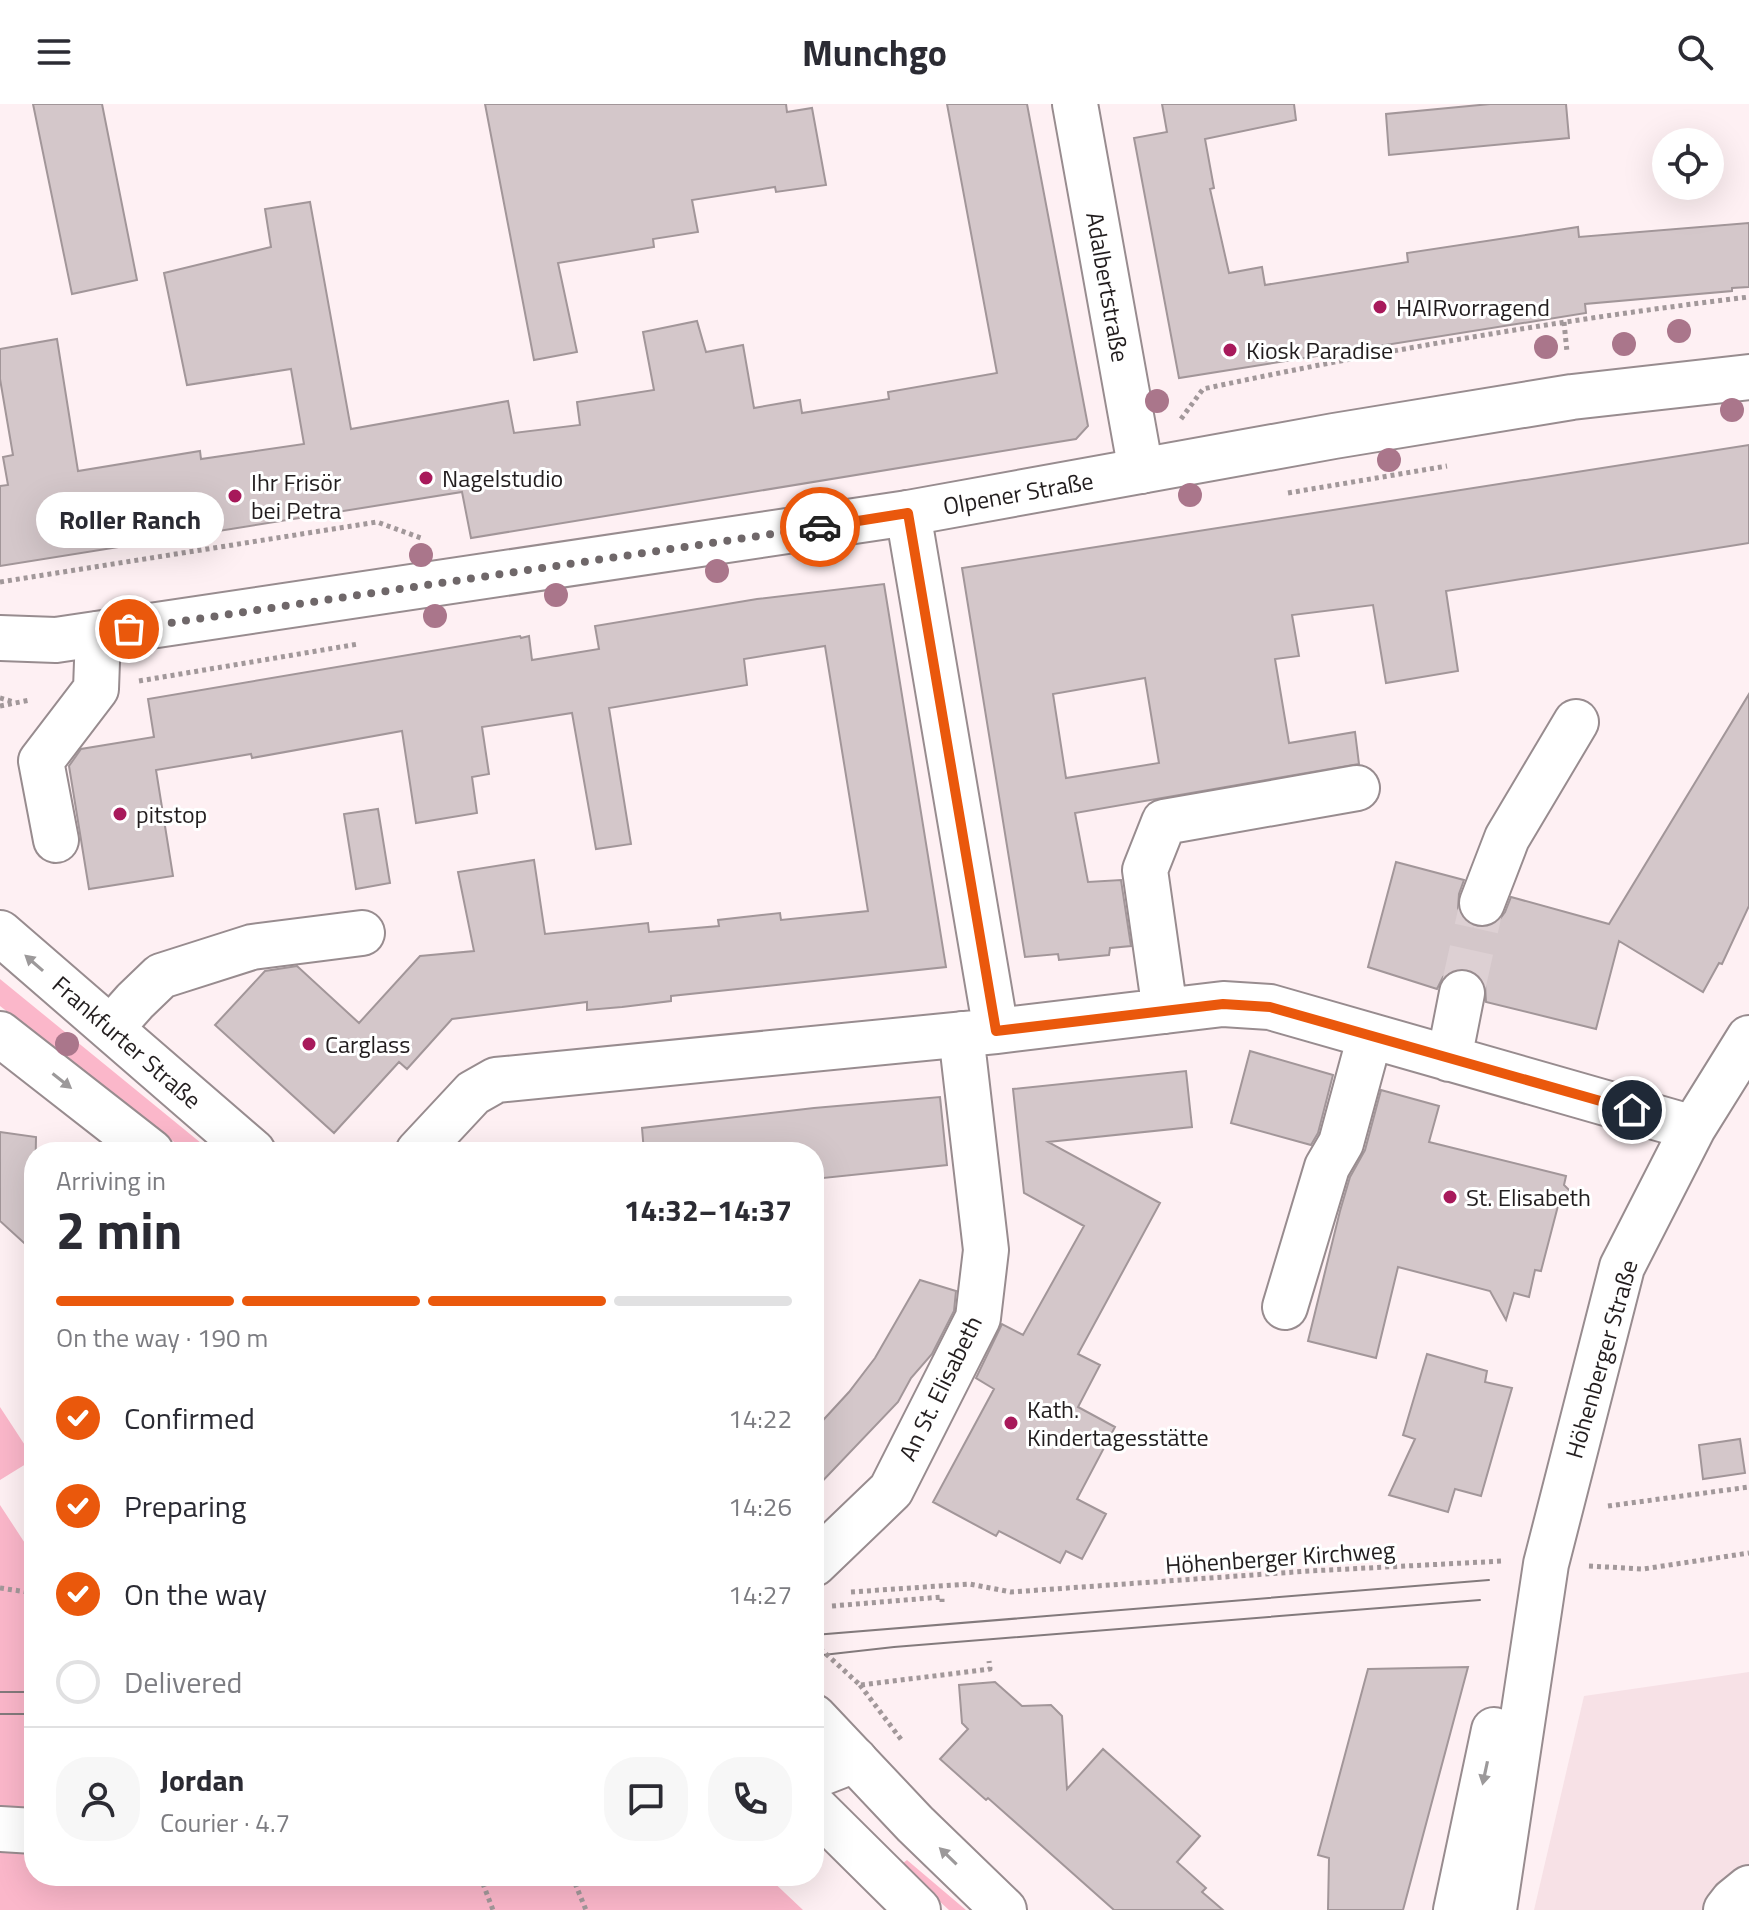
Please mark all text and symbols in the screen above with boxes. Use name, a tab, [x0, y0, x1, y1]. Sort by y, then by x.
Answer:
text: Munchgo	[802, 25, 947, 80]
icon: menu	[32, 30, 76, 74]
icon: search	[1673, 30, 1717, 74]
map controls	[1652, 128, 1724, 200]
button: locate	[1652, 128, 1724, 200]
street label: Adalbertstraße	[1077, 209, 1139, 365]
place label: HAIRvorragend	[1396, 289, 1550, 325]
marker: HAIRvorragend	[1371, 298, 1389, 316]
place label: Kiosk Paradise	[1246, 332, 1393, 368]
marker: Kiosk Paradise	[1221, 341, 1239, 359]
place label: Nagelstudio	[442, 460, 563, 496]
street label: Olpener Straße	[940, 462, 1096, 524]
place label: Ihr Frisör bei Petra	[251, 464, 341, 528]
marker: Nagelstudio	[417, 469, 435, 487]
marker: Ihr Frisör bei Petra	[226, 487, 244, 505]
courier	[780, 487, 860, 567]
callout: Roller Ranch	[35, 493, 223, 549]
text: Roller Ranch	[59, 500, 201, 539]
icon: car	[798, 505, 842, 549]
pin	[95, 595, 163, 663]
icon: bag	[107, 607, 151, 651]
place label: pitstop	[136, 796, 207, 832]
marker: pitstop	[111, 805, 129, 823]
one-way arrow	[25, 955, 45, 972]
street label: Frankfurter Straße	[44, 967, 210, 1117]
place label: Carglass	[325, 1026, 410, 1062]
marker: Carglass	[300, 1035, 318, 1053]
one-way arrow	[52, 1073, 72, 1089]
pin	[1598, 1076, 1666, 1144]
icon: home	[1610, 1088, 1654, 1132]
text: Arriving in	[56, 1161, 166, 1200]
place label: St. Elisabeth	[1466, 1179, 1591, 1215]
text: 14:32–14:37	[624, 1187, 792, 1233]
marker: St. Elisabeth	[1441, 1188, 1459, 1206]
text: 2 min	[56, 1190, 182, 1269]
street label: Höhenberger Straße	[1555, 1256, 1647, 1462]
street label: An St. Elisabeth	[889, 1309, 991, 1467]
text: On the way · 190 m	[56, 1318, 268, 1357]
place label: Kath. Kindertagesstätte	[1027, 1391, 1209, 1455]
text: Confirmed	[124, 1395, 255, 1441]
icon: check	[56, 1396, 100, 1440]
text: 14:22	[728, 1399, 792, 1438]
marker: Kath. Kindertagesstätte	[1002, 1414, 1020, 1432]
text: Preparing	[124, 1483, 246, 1529]
icon: check	[56, 1484, 100, 1528]
text: 14:26	[728, 1487, 792, 1526]
street label: Höhenberger Kirchweg	[1164, 1531, 1396, 1583]
text: On the way	[124, 1571, 267, 1617]
icon: check	[56, 1572, 100, 1616]
text: 14:27	[728, 1575, 792, 1614]
text: Delivered	[124, 1659, 242, 1705]
button: person	[56, 1757, 140, 1841]
text: Jordan	[160, 1757, 244, 1803]
button: chat	[604, 1757, 688, 1841]
button: phone	[708, 1757, 792, 1841]
one-way arrow	[1478, 1761, 1491, 1786]
text: Courier · 4.7	[160, 1803, 290, 1842]
one-way arrow	[939, 1847, 958, 1866]

